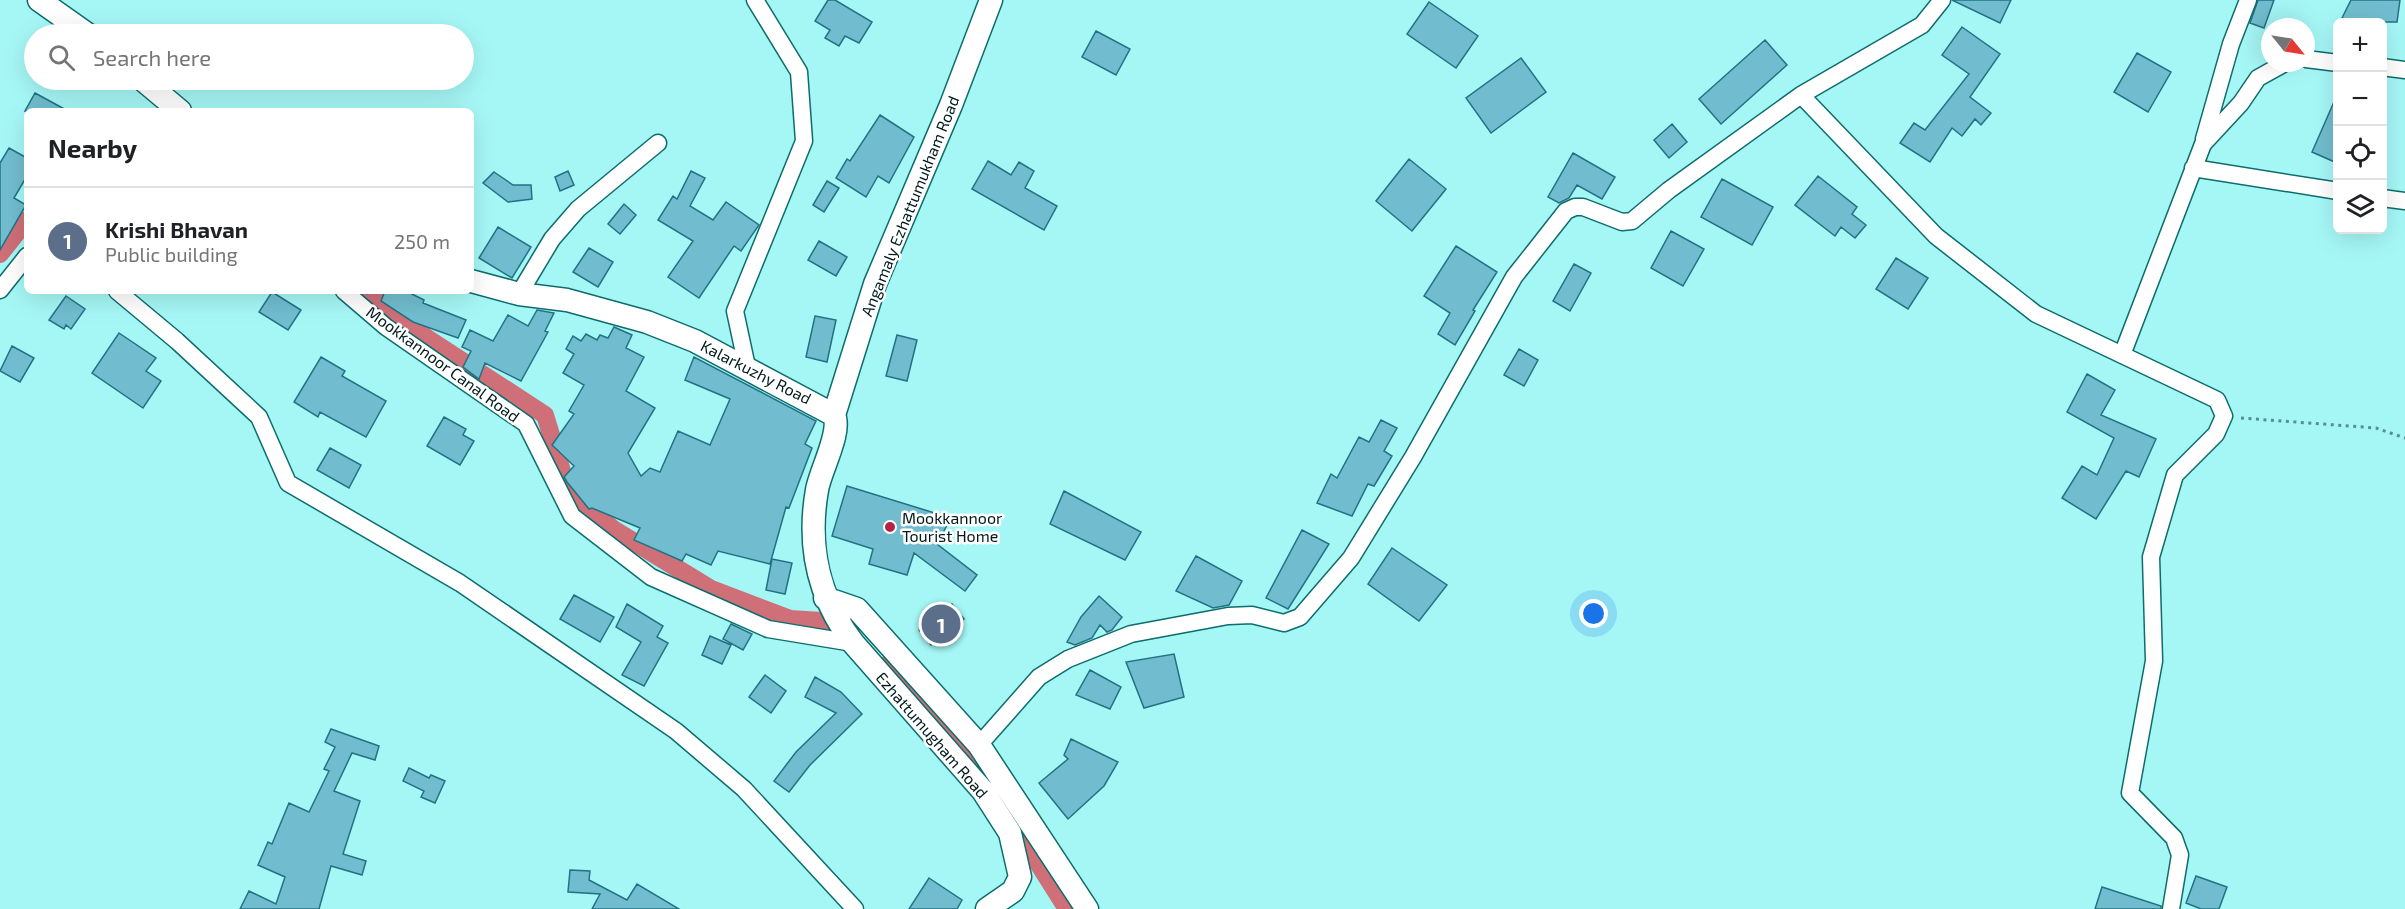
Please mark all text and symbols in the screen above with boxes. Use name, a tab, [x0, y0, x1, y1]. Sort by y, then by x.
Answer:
north arrow	[2261, 18, 2315, 72]
map controls	[2333, 18, 2387, 234]
button: +	[2333, 18, 2387, 72]
search box	[24, 24, 474, 90]
icon: search	[45, 41, 78, 74]
text: Search here	[93, 44, 211, 70]
button: −	[2333, 72, 2387, 126]
street label: Angamaly Ezhattumukham Road	[857, 93, 963, 319]
button: locate	[2333, 126, 2387, 180]
text: Nearby	[48, 132, 137, 163]
button: layers	[2333, 180, 2387, 234]
text: Krishi Bhavan	[105, 216, 248, 242]
text: 1	[63, 229, 72, 253]
text: 250 m	[394, 229, 450, 253]
text: Public building	[105, 242, 238, 266]
street label: Mookkannoor Canal Road	[363, 302, 523, 425]
street label: Kalarkuzhy Road	[698, 336, 815, 408]
place label: Mookkannoor Tourist Home	[902, 508, 1003, 545]
marker: Mookkannoor Tourist Home	[883, 520, 897, 534]
your location	[1579, 599, 1608, 628]
pin: 1	[922, 602, 960, 646]
street label: Ezhattumugham Road	[872, 668, 992, 802]

